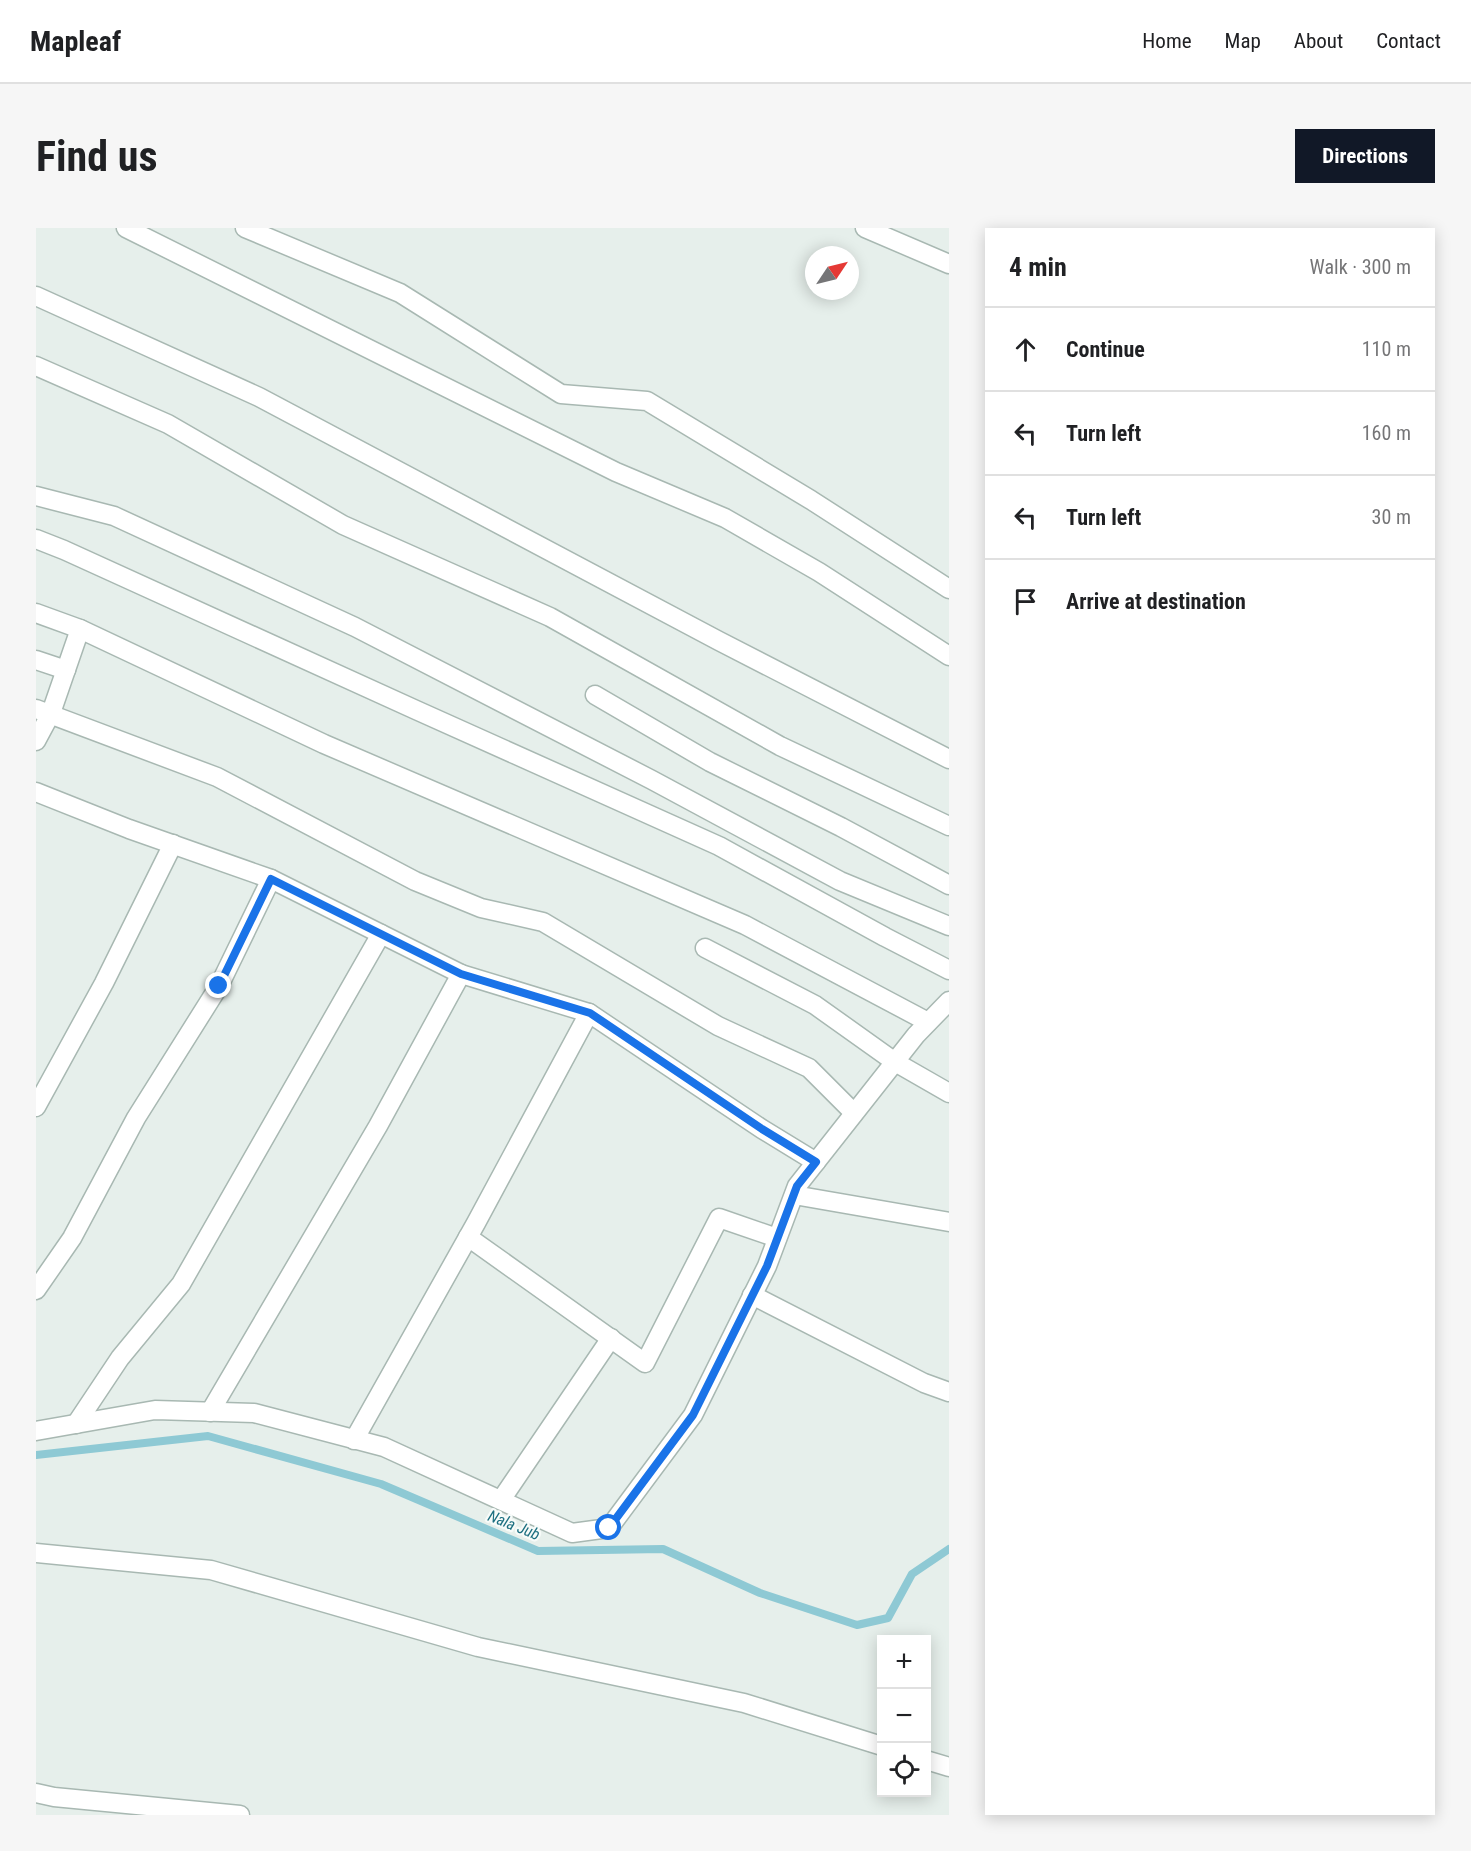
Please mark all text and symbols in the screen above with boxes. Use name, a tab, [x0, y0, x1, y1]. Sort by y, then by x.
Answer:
text: Mapleaf	[30, 25, 121, 58]
text: Home	[1142, 29, 1192, 53]
text: Map	[1225, 29, 1261, 53]
text: About	[1294, 29, 1343, 53]
text: Contact	[1376, 29, 1441, 53]
button: Directions	[1295, 129, 1435, 183]
text: Find us	[36, 132, 157, 181]
north arrow	[805, 246, 859, 300]
text: 4 min	[1009, 252, 1067, 282]
text: Walk · 300 m	[1310, 255, 1411, 279]
icon: ahead	[1009, 333, 1042, 366]
text: Continue	[1066, 337, 1145, 362]
text: 110 m	[1362, 337, 1411, 361]
icon: left	[1009, 417, 1042, 450]
text: Turn left	[1066, 421, 1141, 446]
text: 160 m	[1362, 421, 1411, 445]
icon: left	[1009, 501, 1042, 534]
text: Turn left	[1066, 505, 1141, 530]
text: 30 m	[1372, 505, 1411, 529]
icon: arrive	[1009, 585, 1042, 618]
text: Arrive at destination	[1066, 589, 1246, 614]
route end	[205, 972, 231, 998]
water label: Nala Jub	[485, 1506, 543, 1544]
route start	[595, 1514, 621, 1540]
map controls	[877, 1635, 931, 1797]
button: +	[877, 1635, 931, 1689]
button: −	[877, 1689, 931, 1743]
button: locate	[877, 1743, 931, 1797]

